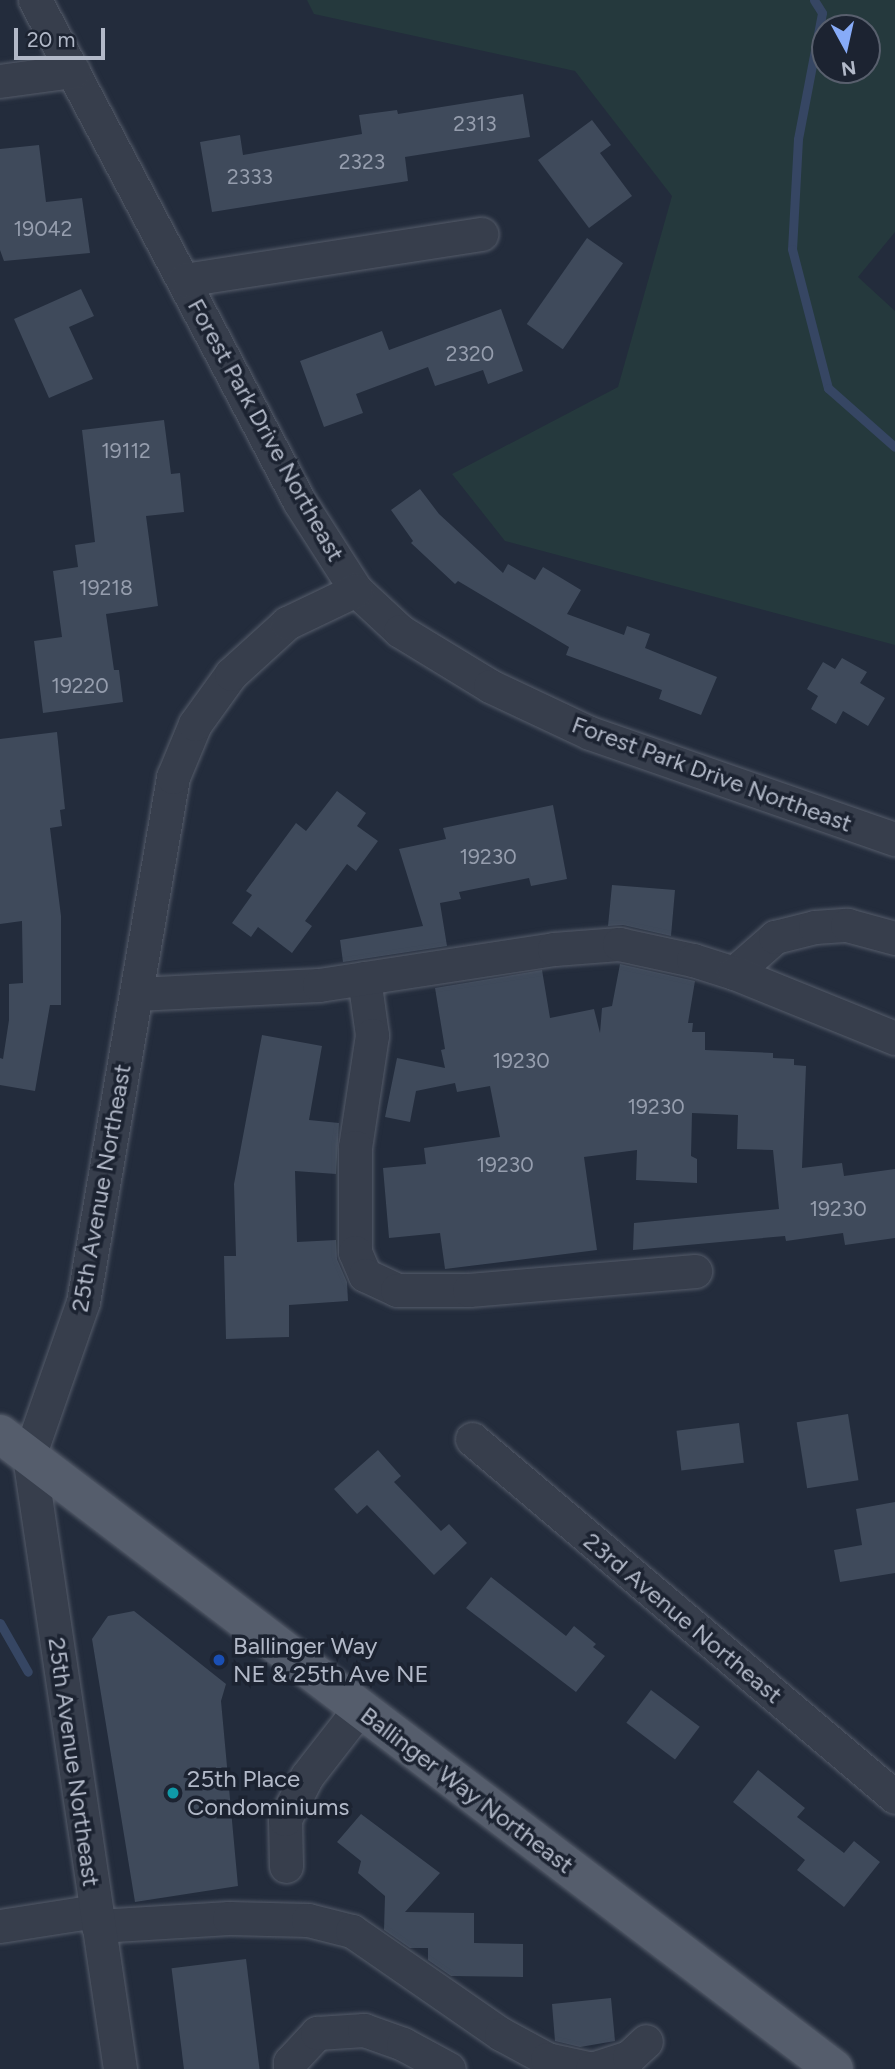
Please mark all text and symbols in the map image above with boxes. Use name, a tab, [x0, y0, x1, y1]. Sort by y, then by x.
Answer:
scale bar	[18, 14, 108, 58]
north arrow	[811, 14, 881, 84]
text: 20 m	[27, 27, 75, 52]
text: N	[840, 56, 858, 81]
house number: 2313	[453, 111, 497, 137]
house number: 2323	[339, 149, 385, 175]
house number: 2333	[227, 164, 273, 190]
house number: 19042	[14, 216, 72, 242]
street label: Forest Park Drive Northeast	[182, 294, 350, 566]
house number: 2320	[446, 341, 494, 367]
house number: 19112	[101, 438, 151, 464]
house number: 19218	[79, 575, 133, 601]
house number: 19220	[51, 673, 109, 699]
street label: Forest Park Drive Northeast	[568, 710, 856, 838]
house number: 19230	[459, 844, 517, 870]
house number: 19230	[492, 1048, 550, 1074]
street label: 25th Avenue Northeast	[65, 1062, 137, 1314]
house number: 19230	[627, 1094, 685, 1120]
house number: 19230	[476, 1152, 534, 1178]
house number: 19230	[809, 1196, 867, 1222]
street label: 23rd Avenue Northeast	[578, 1527, 788, 1709]
place label: Ballinger Way NE & 25th Ave NE	[233, 1632, 429, 1688]
street label: 25th Avenue Northeast	[42, 1636, 106, 1888]
marker: Ballinger Way NE & 25th Ave NE	[211, 1652, 227, 1668]
street label: Ballinger Way Northeast	[355, 1701, 579, 1879]
place label: 25th Place Condominiums	[187, 1765, 350, 1821]
marker: 25th Place Condominiums	[165, 1785, 181, 1801]

